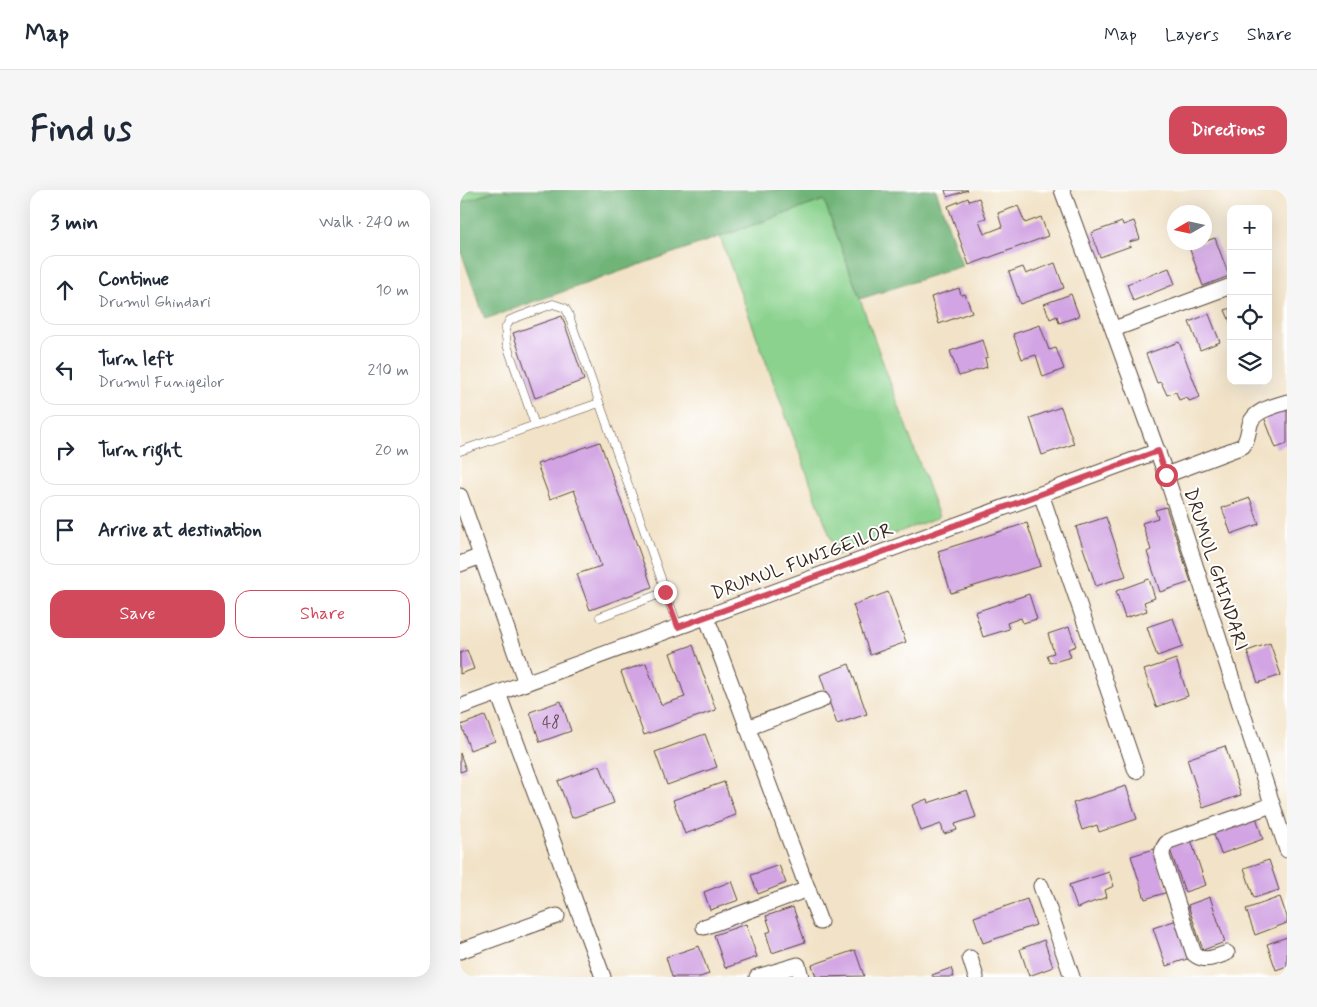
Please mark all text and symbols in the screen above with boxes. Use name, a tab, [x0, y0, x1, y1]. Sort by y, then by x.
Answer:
text: Map	[25, 19, 69, 50]
text: Map	[1104, 23, 1137, 47]
text: Layers	[1165, 23, 1219, 47]
text: Share	[1247, 23, 1292, 47]
button: Directions	[1169, 106, 1287, 154]
text: Find us	[30, 107, 132, 153]
north arrow	[1167, 205, 1212, 250]
map controls	[1227, 205, 1272, 385]
button: +	[1227, 205, 1272, 250]
text: 3 min	[50, 209, 98, 237]
text: Walk · 240 m	[319, 212, 410, 233]
button: −	[1227, 250, 1272, 295]
text: Continue	[98, 267, 169, 292]
icon: ahead	[51, 276, 79, 304]
text: 10 m	[376, 280, 409, 301]
text: Drumul Ghindari	[98, 292, 211, 313]
button: locate	[1227, 295, 1272, 340]
button: layers	[1227, 340, 1272, 385]
text: Turn left	[98, 347, 174, 372]
icon: left	[51, 356, 79, 384]
text: 210 m	[368, 360, 409, 381]
text: Drumul Funigeilor	[98, 372, 224, 393]
icon: right	[51, 436, 79, 464]
text: Turn right	[98, 438, 182, 463]
text: 20 m	[375, 440, 409, 461]
route start	[1155, 464, 1178, 487]
street label: DRUMUL GHINDARI	[1177, 485, 1254, 654]
icon: arrive	[51, 516, 79, 544]
street label: DRUMUL FUNIGEILOR	[708, 517, 897, 606]
text: Arrive at destination	[98, 518, 262, 543]
route end	[654, 581, 677, 604]
button: Save	[50, 590, 225, 638]
button: Share	[235, 590, 410, 638]
house number: 48	[542, 712, 560, 733]

